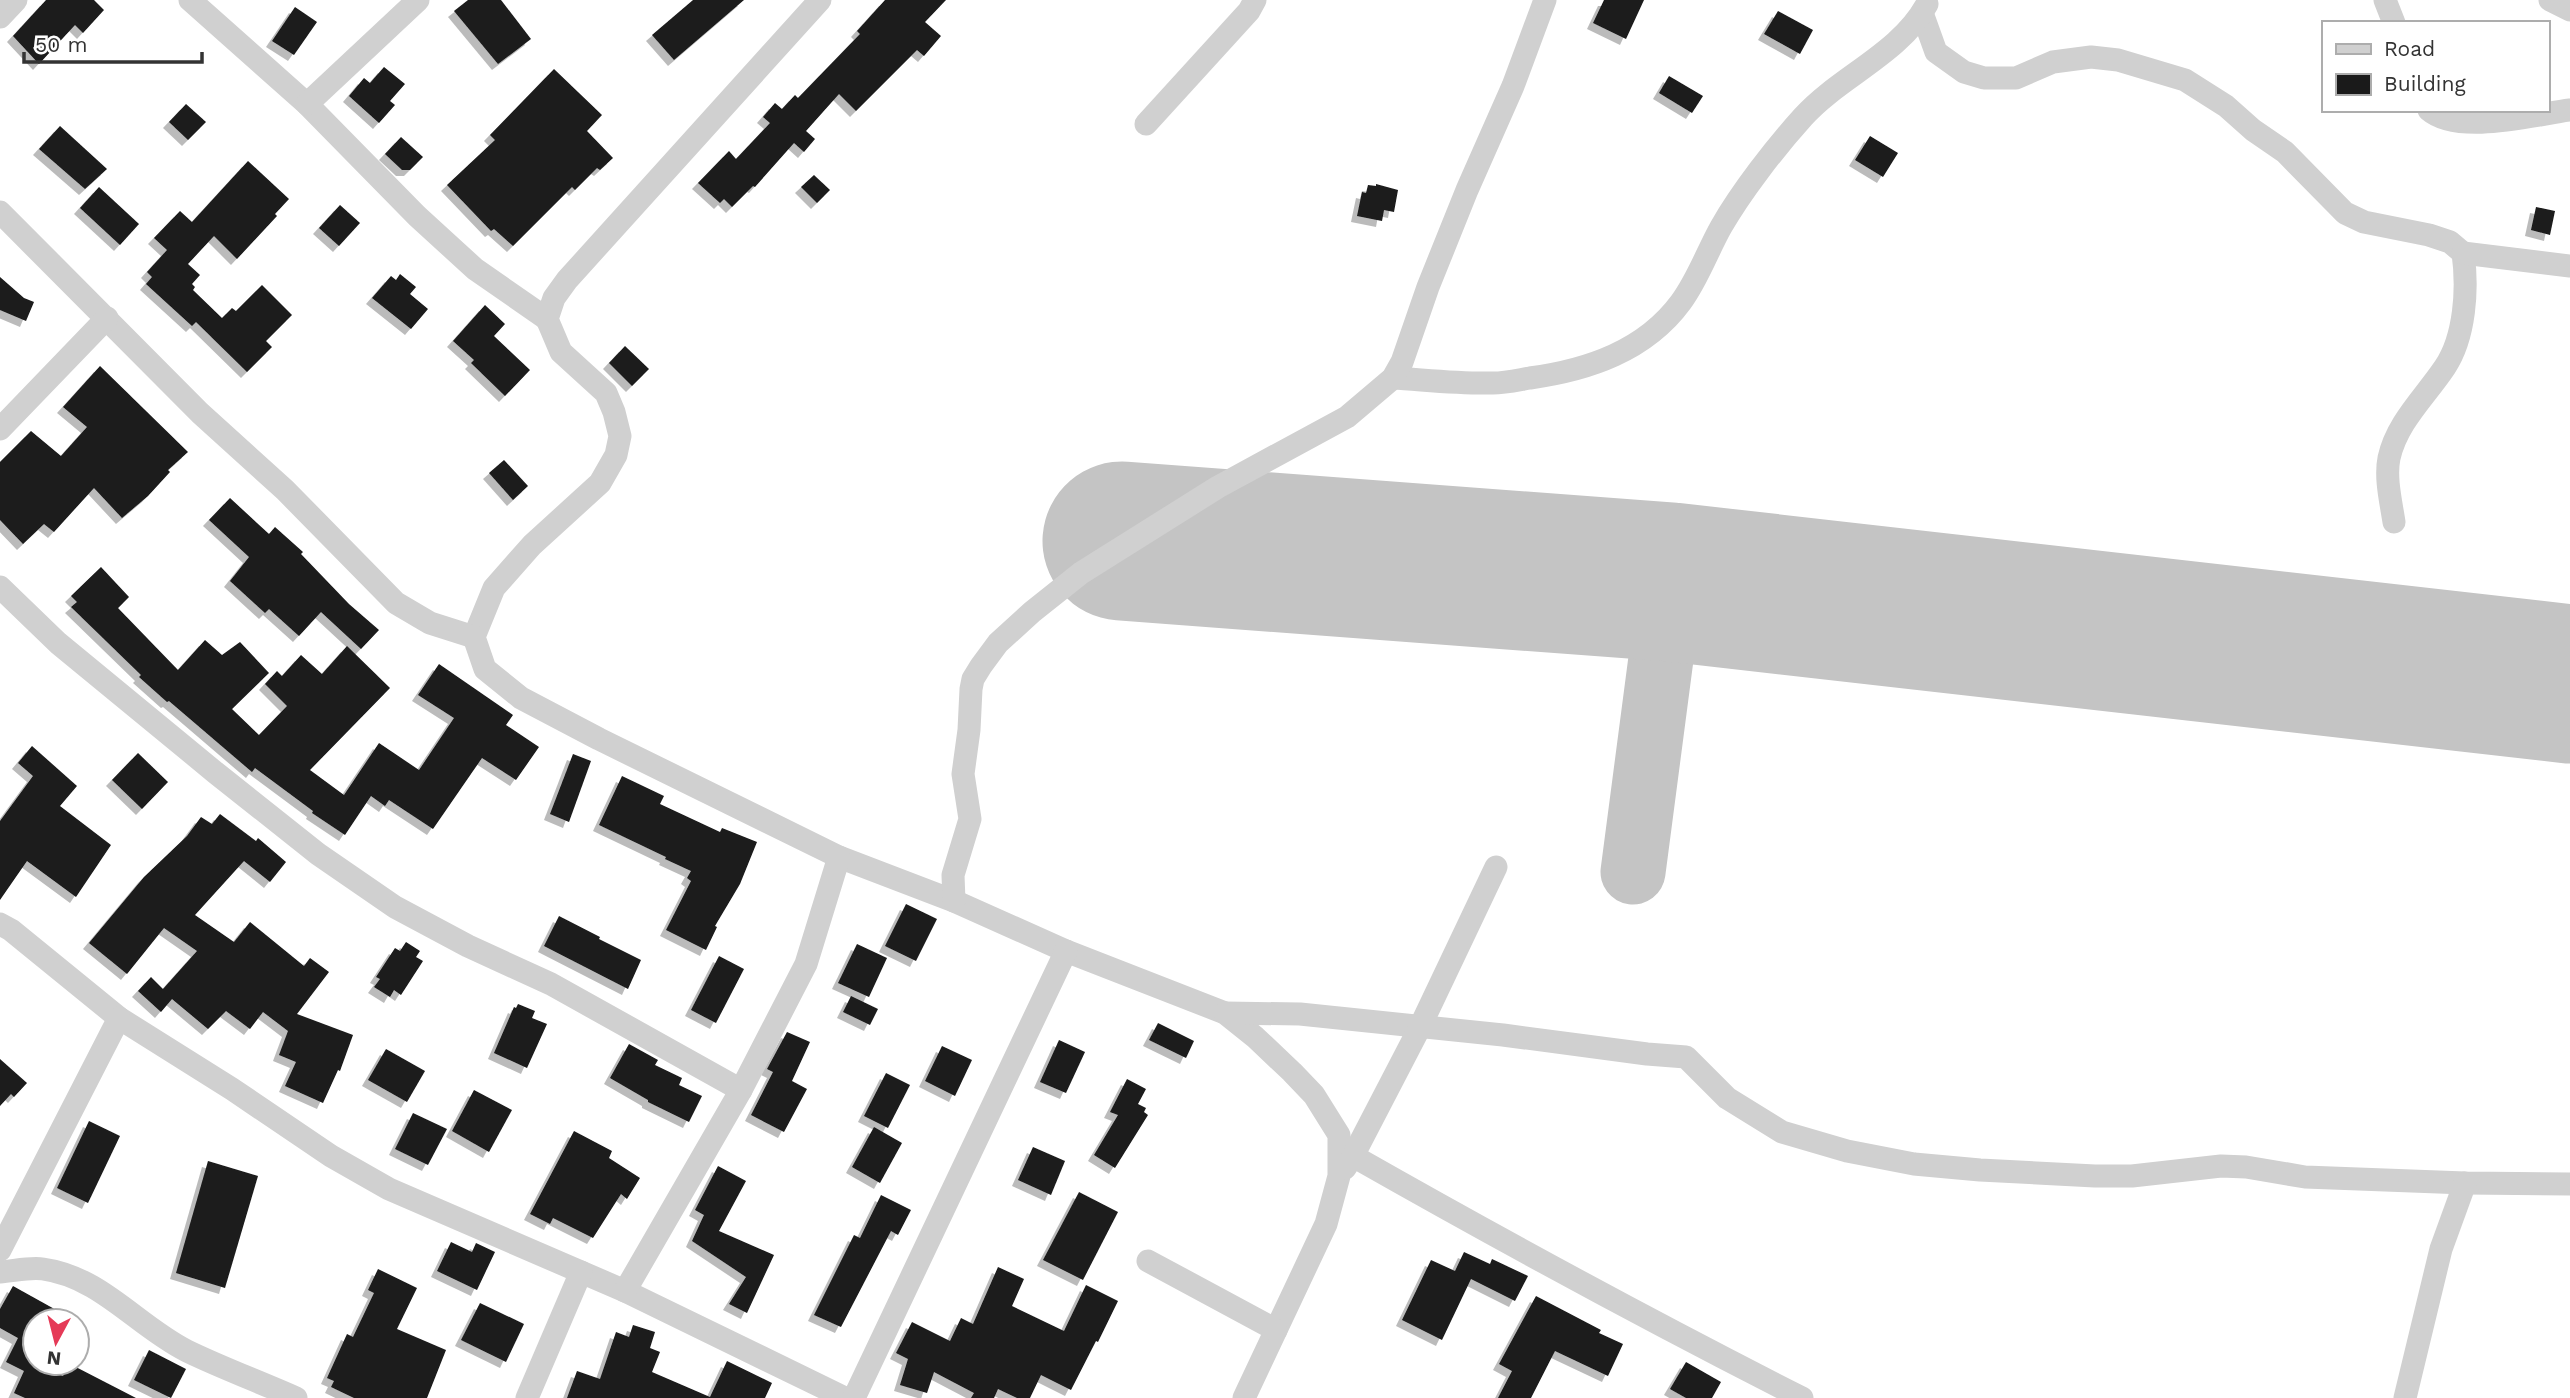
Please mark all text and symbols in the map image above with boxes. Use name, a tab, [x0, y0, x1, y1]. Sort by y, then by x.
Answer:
scale bar	[24, 21, 203, 65]
legend	[2322, 21, 2549, 112]
text: 50 m	[35, 32, 87, 57]
text: Road	[2384, 36, 2435, 61]
text: Building	[2384, 71, 2466, 96]
north arrow	[21, 1307, 91, 1377]
text: N	[46, 1346, 62, 1371]

